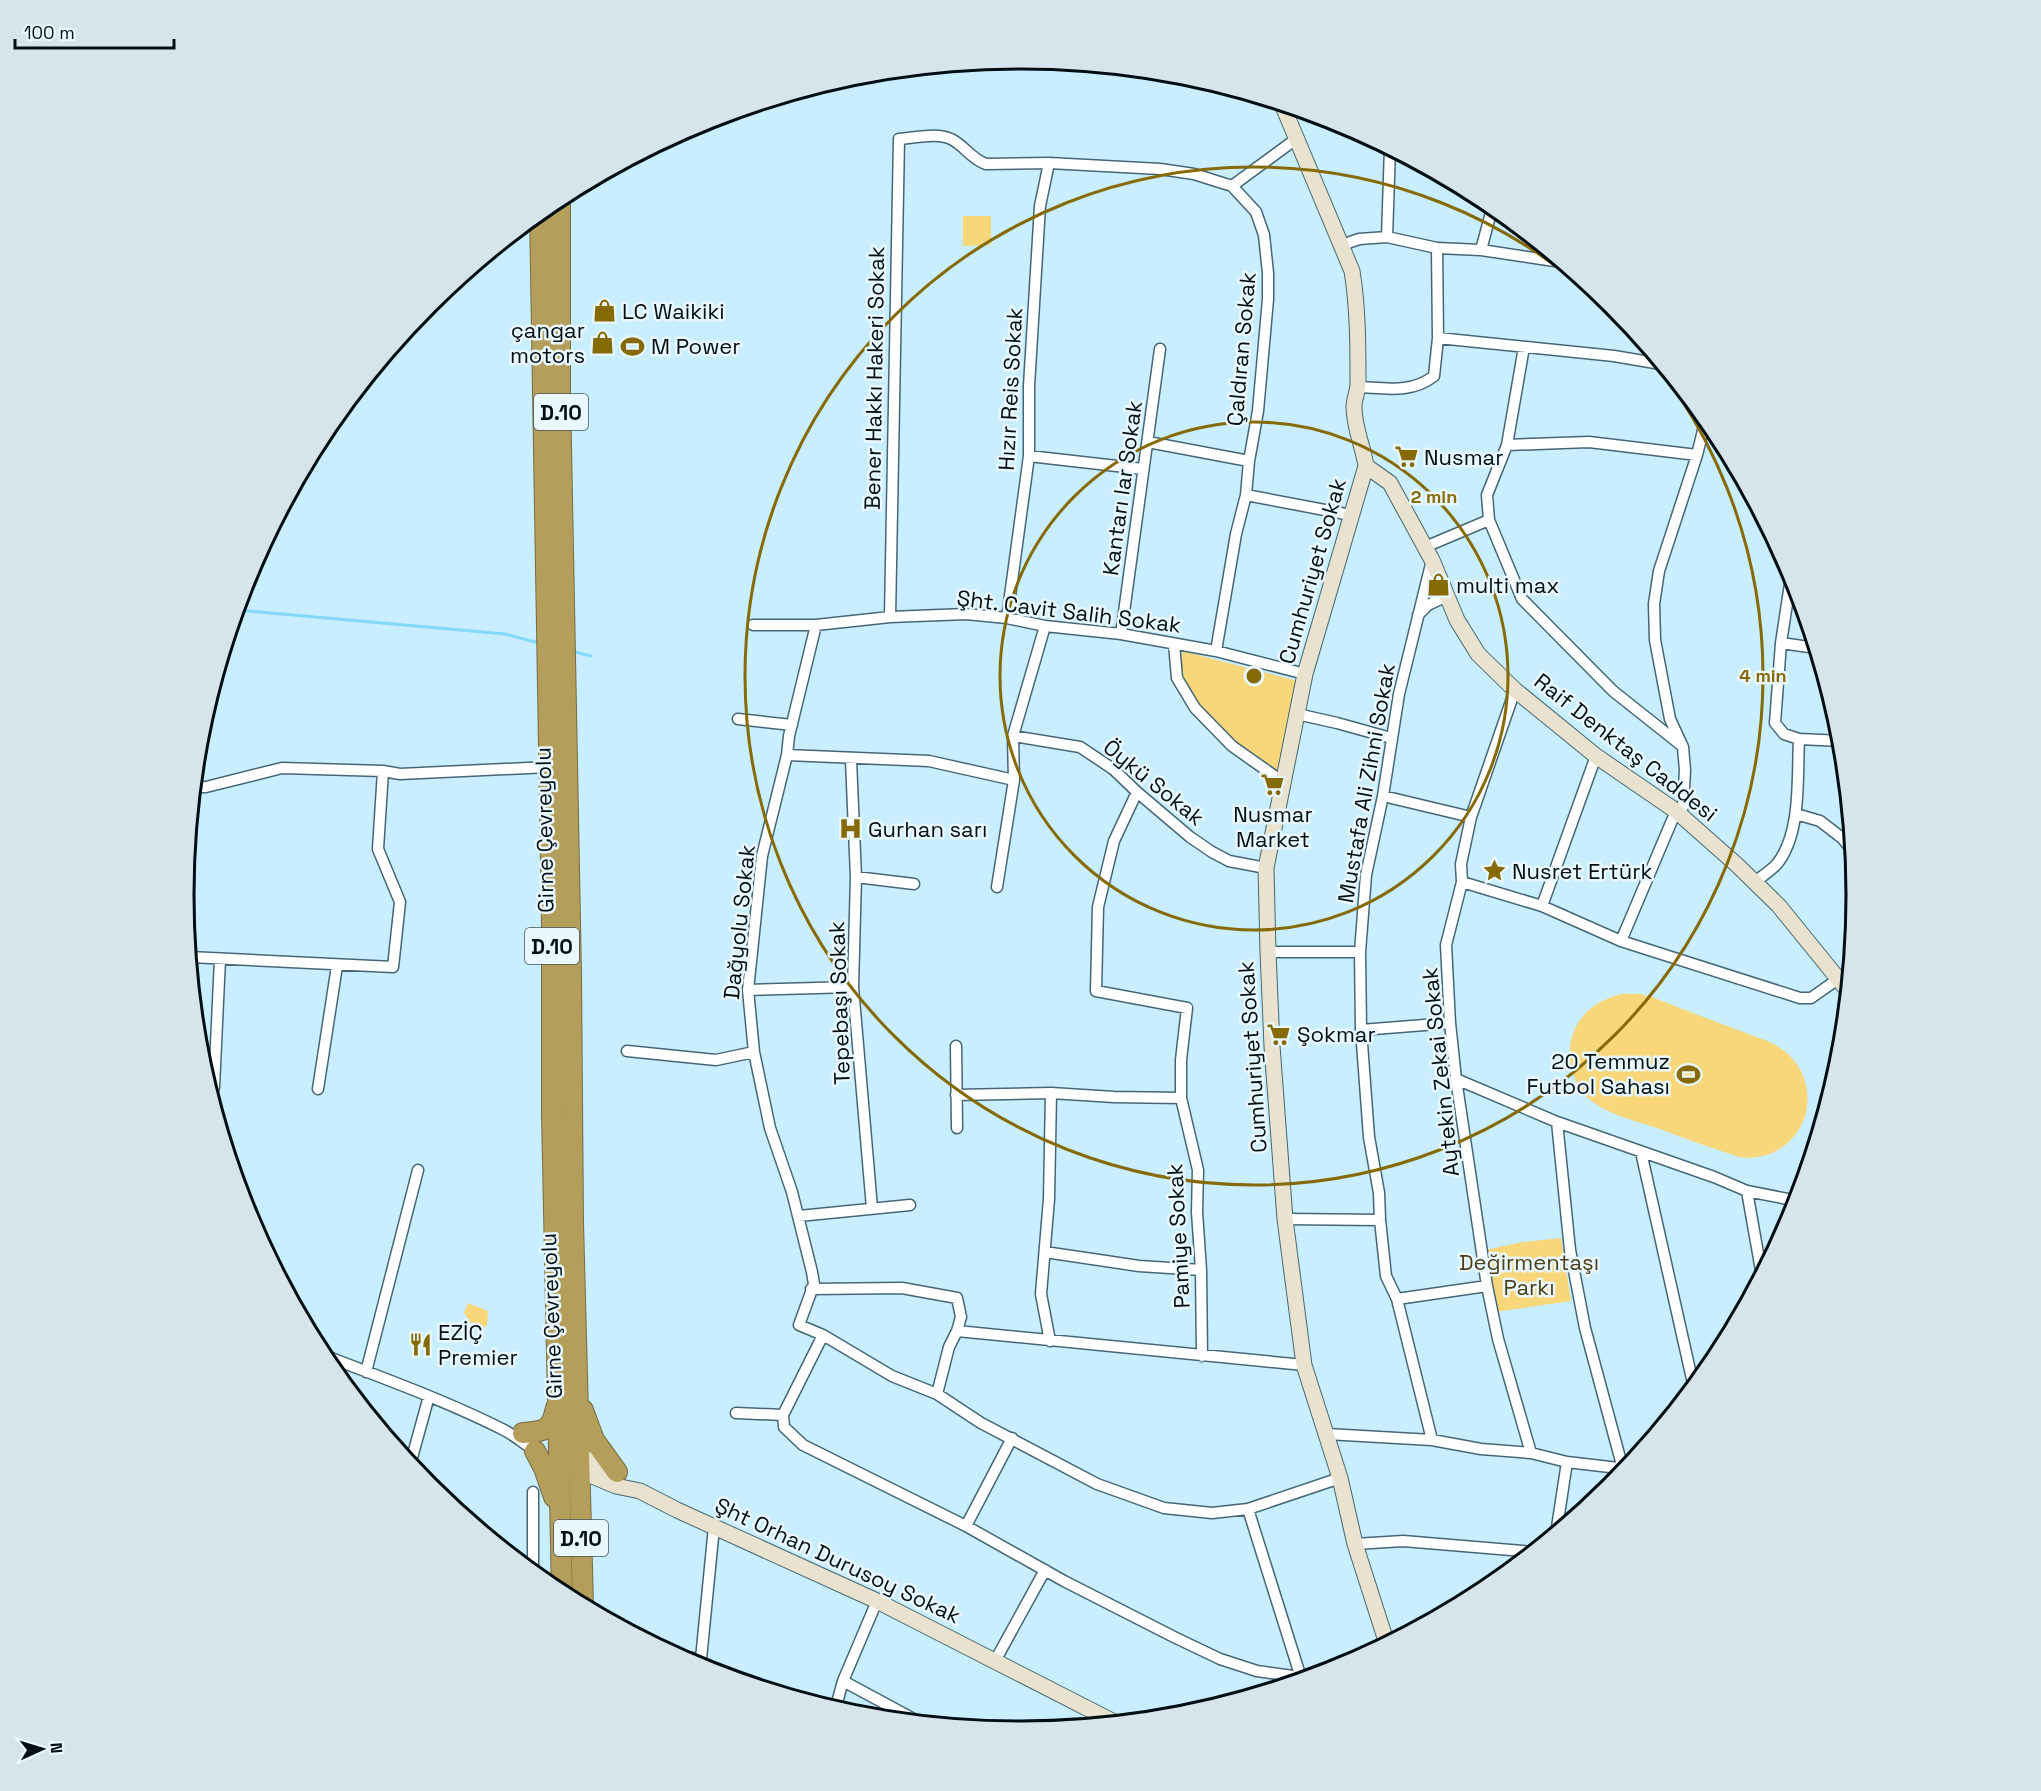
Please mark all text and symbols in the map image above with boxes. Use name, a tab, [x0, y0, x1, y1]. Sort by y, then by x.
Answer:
scale bar	[15, 12, 174, 50]
text: 100 m	[24, 21, 75, 44]
street label: Bener Hakkı Hakeri Sokak	[858, 246, 890, 510]
street label: Çaldıran Sokak	[1220, 271, 1262, 427]
place label: LC Waikiki	[622, 297, 725, 325]
shop icon: LC Waikiki	[591, 298, 617, 324]
street label: Hızır Reis Sokak	[992, 307, 1028, 471]
place label: çangar motors	[510, 316, 585, 369]
shop icon: çangar motors	[590, 330, 616, 356]
place label: M Power	[651, 332, 741, 360]
sports icon: M Power	[620, 333, 646, 359]
road number: D.10	[534, 394, 588, 430]
street label: Kantarı lar Sokak	[1096, 399, 1148, 577]
place label: Nusmar	[1424, 443, 1504, 471]
supermarket icon: Nusmar	[1393, 444, 1419, 470]
street label: Cumhuriyet Sokak	[1272, 475, 1352, 667]
text: 2 min	[1411, 485, 1457, 508]
place label: multi max	[1456, 571, 1559, 599]
shop icon: multi max	[1425, 572, 1451, 598]
street label: Şht. Cavit Salih Sokak	[955, 583, 1183, 639]
street label: Mustafa Ali Zihni Sokak	[1331, 661, 1401, 905]
text: 4 min	[1739, 664, 1787, 687]
centre of rings	[1244, 666, 1264, 686]
street label: Raif Denktaş Caddesi	[1529, 667, 1723, 827]
street label: Öykü Sokak	[1098, 733, 1210, 831]
street label: Girne Çevreyolu	[529, 747, 559, 913]
supermarket icon: Nusmar Market	[1260, 772, 1286, 798]
place label: Nusmar Market	[1233, 800, 1313, 853]
place label: Gurhan sarı	[868, 815, 987, 843]
hospital icon: Gurhan sarı	[837, 816, 863, 842]
street label: Dağyolu Sokak	[717, 843, 761, 1001]
place label: Nusret Ertürk	[1512, 857, 1652, 885]
place icon: Nusret Ertürk	[1481, 858, 1507, 884]
street label: Tepebaşı Sokak	[822, 921, 856, 1085]
road number: D.10	[525, 928, 579, 964]
street label: Cumhuriyet Sokak	[1231, 960, 1273, 1154]
street label: Aytekin Zekai Sokak	[1415, 966, 1465, 1178]
place label: Şokmar	[1297, 1020, 1376, 1048]
supermarket icon: Şokmar	[1266, 1021, 1292, 1047]
place label: 20 Temmuz Futbol Sahası	[1527, 1047, 1670, 1100]
sports icon: 20 Temmuz Futbol Sahası	[1675, 1061, 1701, 1087]
street label: Pamiye Sokak	[1160, 1163, 1196, 1309]
street label: Girne Çevreyolu	[534, 1233, 568, 1399]
park label: Değirmentaşı Parkı	[1459, 1248, 1599, 1301]
place label: EZİÇ Premier	[438, 1318, 518, 1371]
restaurant icon: EZİÇ Premier	[407, 1332, 433, 1358]
street label: Şht Orhan Durusoy Sokak	[711, 1491, 965, 1629]
road number: D.10	[554, 1520, 608, 1556]
north arrow	[12, 1719, 72, 1779]
text: N	[46, 1742, 67, 1754]

